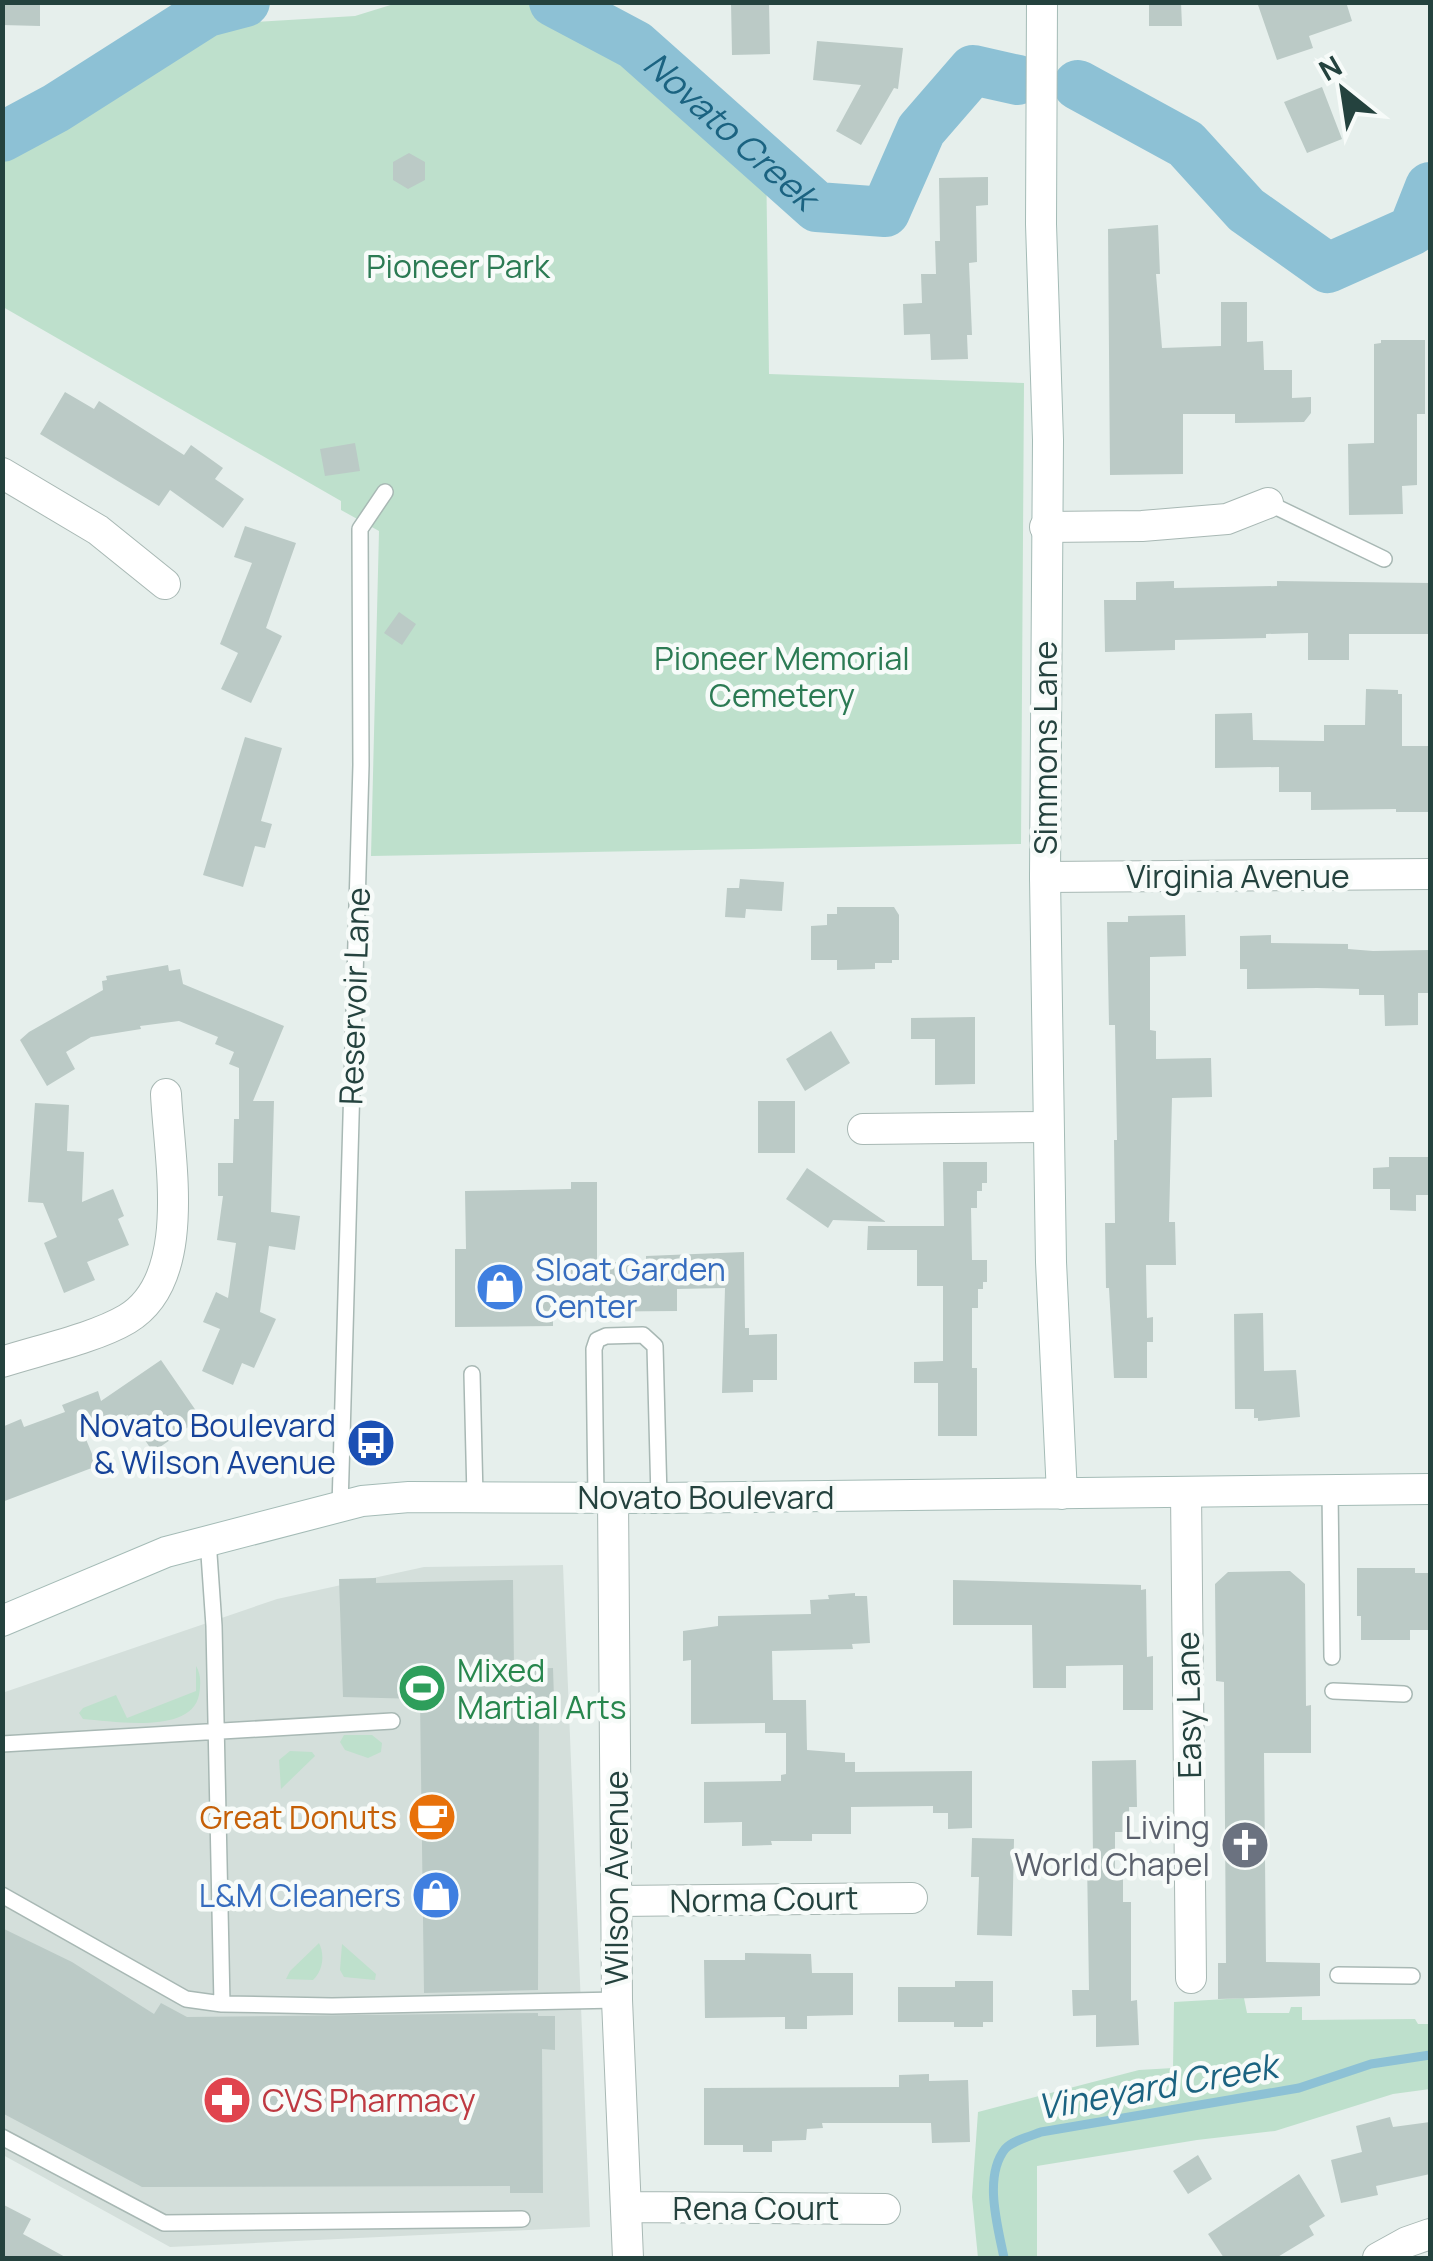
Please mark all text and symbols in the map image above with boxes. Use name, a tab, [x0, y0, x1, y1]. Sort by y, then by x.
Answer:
water label: Novato Creek	[634, 40, 831, 223]
north arrow	[1293, 40, 1393, 140]
text: N	[1312, 46, 1348, 89]
park label: Pioneer Park	[366, 244, 551, 288]
park label: Pioneer Memorial Cemetery	[654, 636, 910, 717]
street label: Simmons Lane	[1023, 641, 1067, 855]
street label: Virginia Avenue	[1126, 854, 1350, 898]
street label: Reservoir Lane	[328, 887, 380, 1105]
place label: Sloat Garden Center	[535, 1247, 726, 1328]
shop icon: Sloat Garden Center	[474, 1261, 526, 1313]
place label: Novato Boulevard & Wilson Avenue	[79, 1403, 336, 1484]
bus stop icon: Novato Boulevard & Wilson Avenue	[345, 1417, 397, 1469]
street label: Novato Boulevard	[577, 1475, 835, 1519]
street label: Easy Lane	[1165, 1631, 1211, 1779]
place label: Mixed Martial Arts	[457, 1648, 627, 1729]
sports icon: Mixed Martial Arts	[396, 1662, 448, 1714]
street label: Wilson Avenue	[594, 1771, 638, 1985]
cafe icon: Great Donuts	[406, 1791, 458, 1843]
place label: Great Donuts	[200, 1795, 397, 1839]
place label: Living World Chapel	[1014, 1805, 1210, 1886]
church icon: Living World Chapel	[1219, 1819, 1271, 1871]
shop icon: L&M Cleaners	[410, 1869, 462, 1921]
place label: L&M Cleaners	[199, 1873, 401, 1917]
street label: Norma Court	[669, 1875, 859, 1923]
water label: Vineyard Creek	[1034, 2041, 1285, 2131]
pharmacy icon: CVS Pharmacy	[201, 2074, 253, 2126]
place label: CVS Pharmacy	[262, 2078, 476, 2122]
street label: Rena Court	[673, 2186, 839, 2230]

